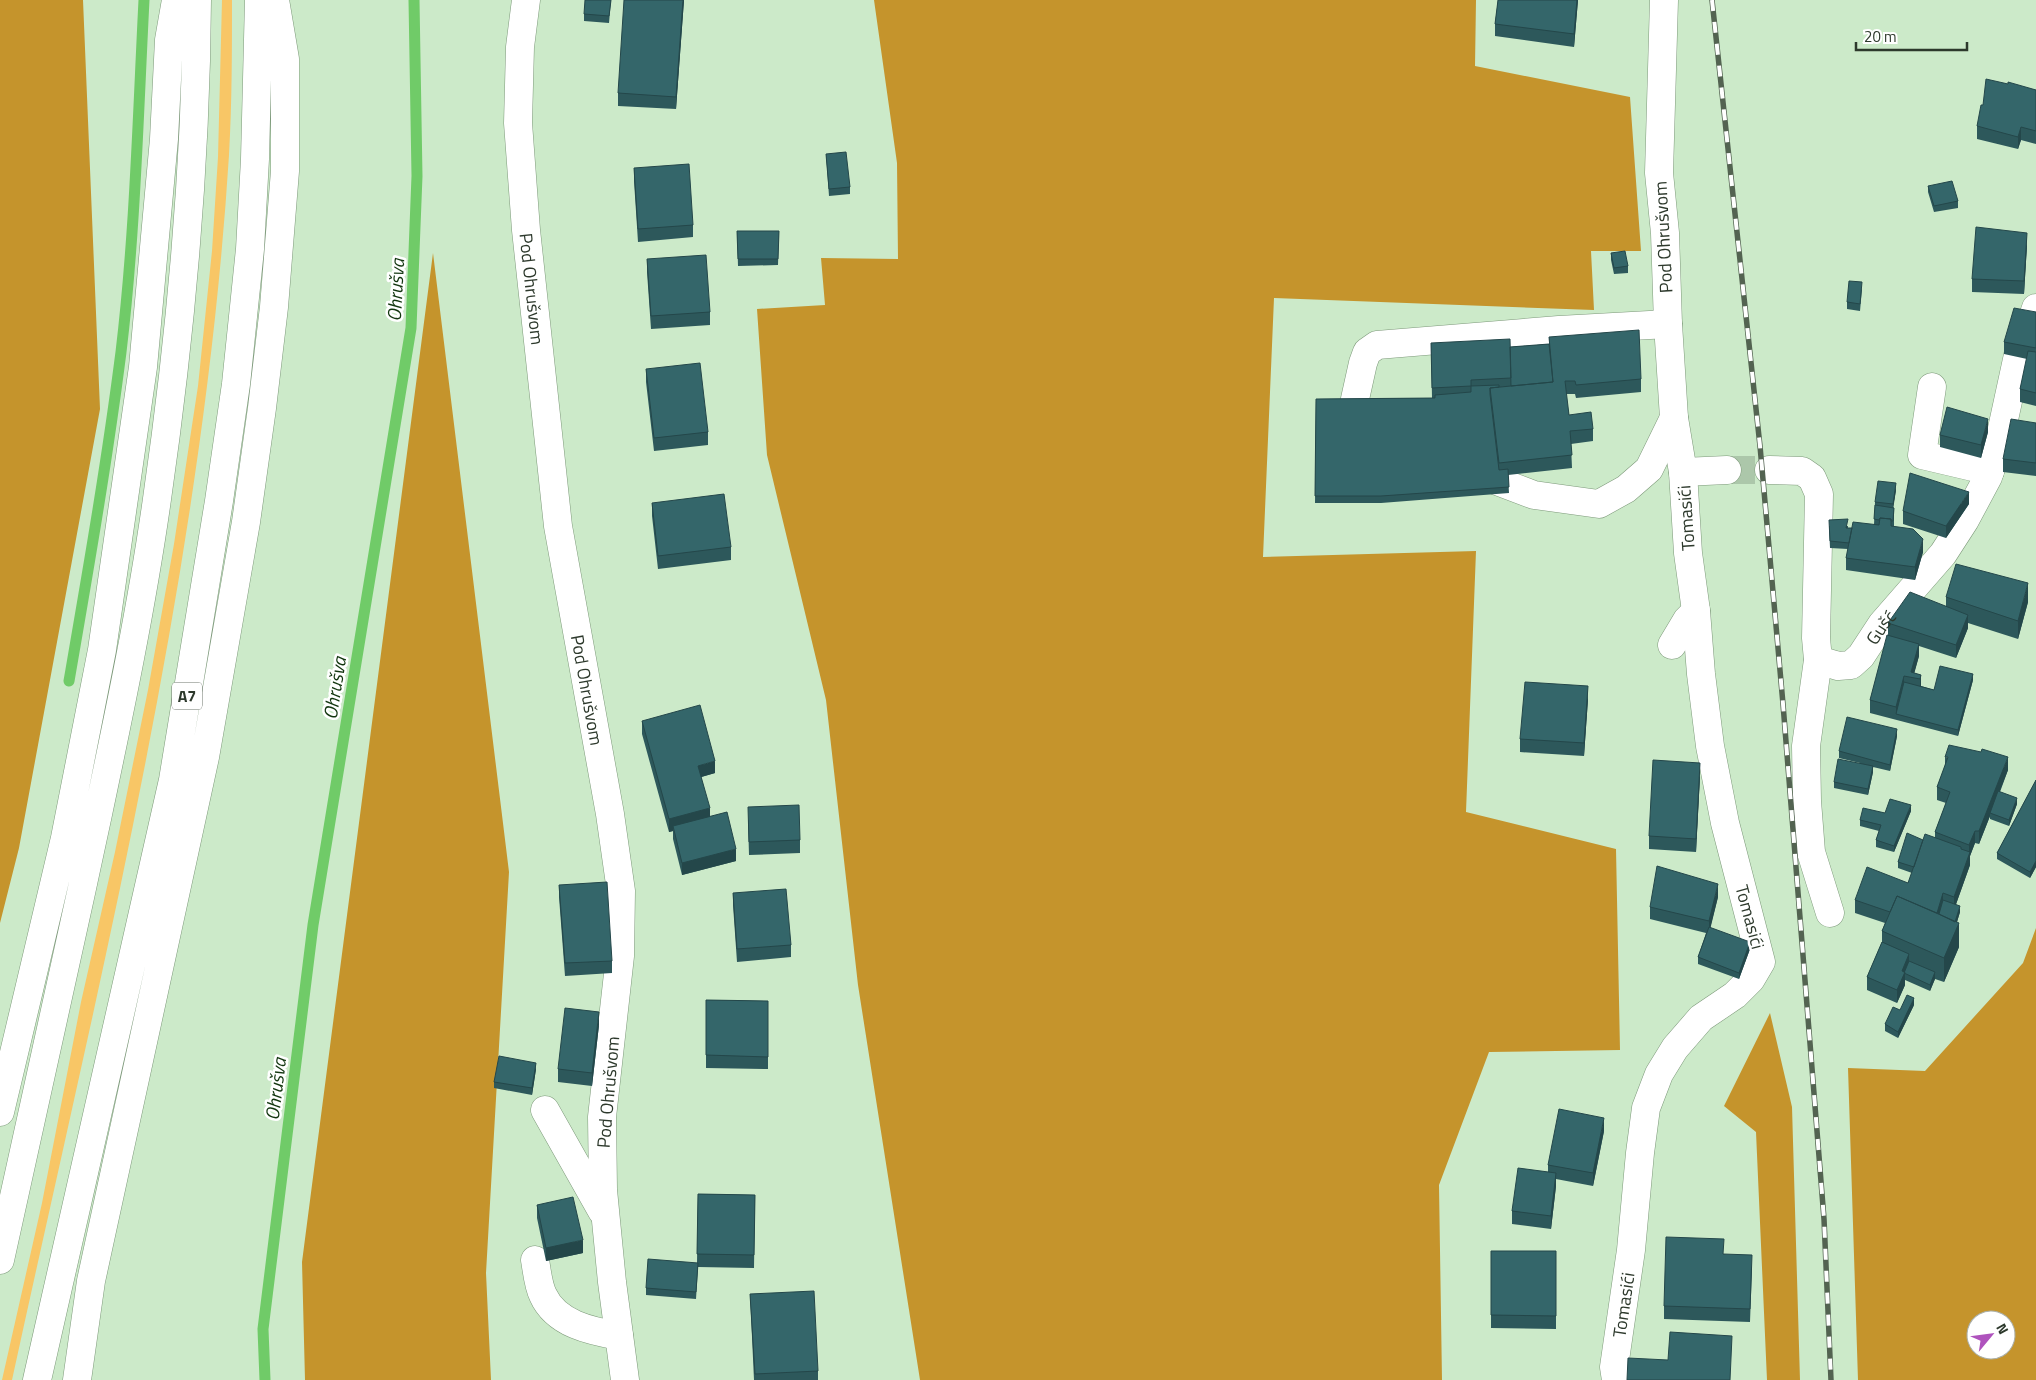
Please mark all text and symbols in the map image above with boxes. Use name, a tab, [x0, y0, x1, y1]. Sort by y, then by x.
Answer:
scale bar	[1856, 20, 1967, 52]
text: 20 m	[1864, 25, 1897, 48]
street label: Pod Ohrušvom	[1647, 180, 1679, 294]
street label: Pod Ohrušvom	[513, 232, 552, 346]
water label: Ohrušva	[379, 256, 411, 322]
street label: Tomasići	[1670, 484, 1702, 552]
street label: Gušć	[1859, 604, 1902, 650]
street label: Pod Ohrušvom	[564, 632, 611, 748]
water label: Ohrušva	[315, 653, 353, 721]
road number: A7	[172, 682, 202, 709]
street label: Tomasići	[1728, 882, 1772, 952]
street label: Pod Ohrušvom	[590, 1035, 626, 1149]
water label: Ohrušva	[257, 1055, 293, 1122]
street label: Tomasići	[1605, 1270, 1641, 1339]
north arrow	[1966, 1310, 2016, 1360]
text: N	[1991, 1319, 2014, 1338]

